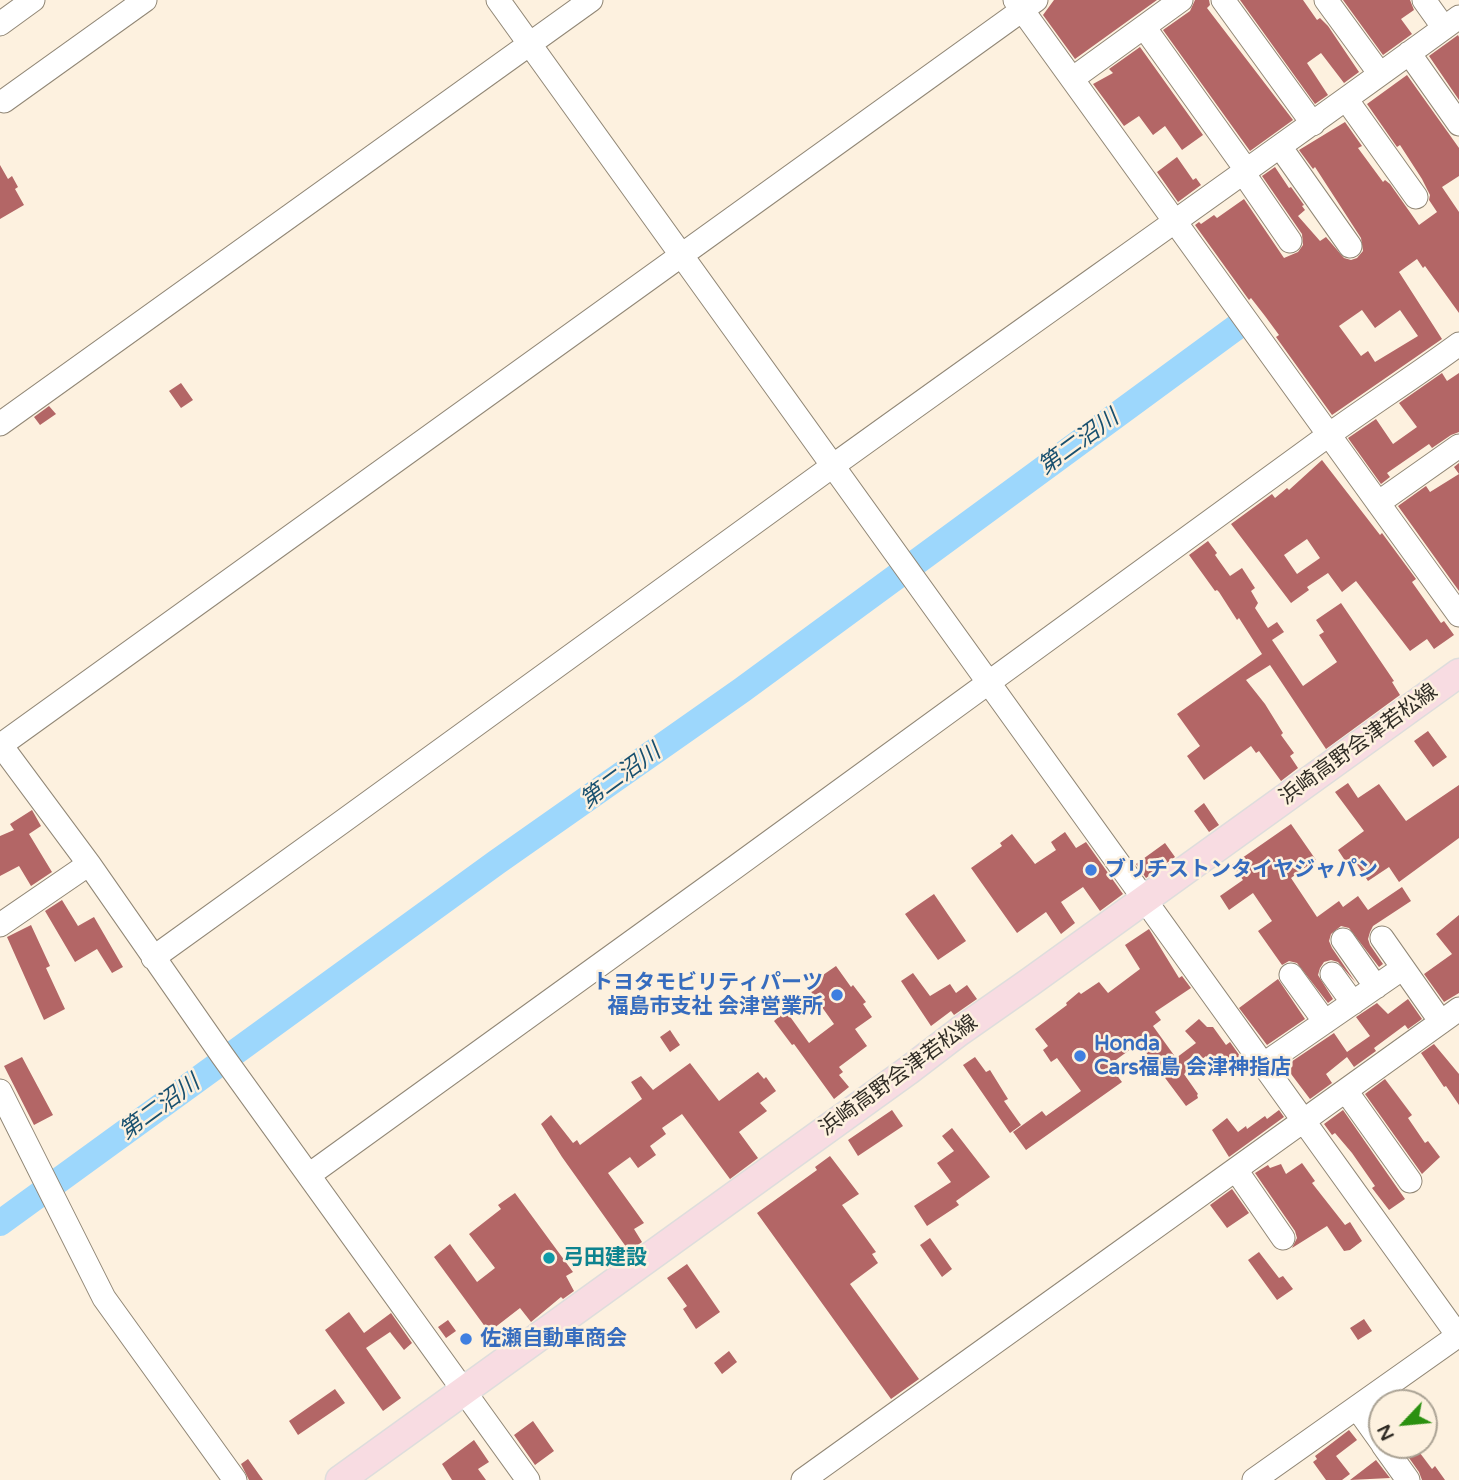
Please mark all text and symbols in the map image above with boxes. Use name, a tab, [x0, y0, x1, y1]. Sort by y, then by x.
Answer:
water label: 第二沼川	[1034, 405, 1124, 481]
street label: 浜崎高野会津若松線	[1275, 679, 1443, 811]
water label: 第二沼川	[576, 739, 666, 815]
place label: ブリチストンタイヤジャパン	[1105, 857, 1378, 883]
marker: ブリチストンタイヤジャパン	[1083, 862, 1099, 878]
place label: トヨタモビリティパーツ 福島市支社 会津営業所	[592, 970, 823, 1020]
marker: トヨタモビリティパーツ 福島市支社 会津営業所	[829, 987, 845, 1003]
street label: 浜崎高野会津若松線	[815, 1010, 983, 1142]
place label: Honda Cars福島 会津神指店	[1094, 1031, 1291, 1081]
marker: Honda Cars福島 会津神指店	[1072, 1048, 1088, 1064]
water label: 第二沼川	[115, 1070, 205, 1146]
place label: 弓田建設	[563, 1245, 647, 1271]
marker: 弓田建設	[541, 1250, 557, 1266]
place label: 佐瀬自動車商会	[480, 1326, 627, 1352]
marker: 佐瀬自動車商会	[458, 1331, 474, 1347]
north arrow	[1368, 1389, 1438, 1459]
text: N	[1373, 1421, 1399, 1444]

